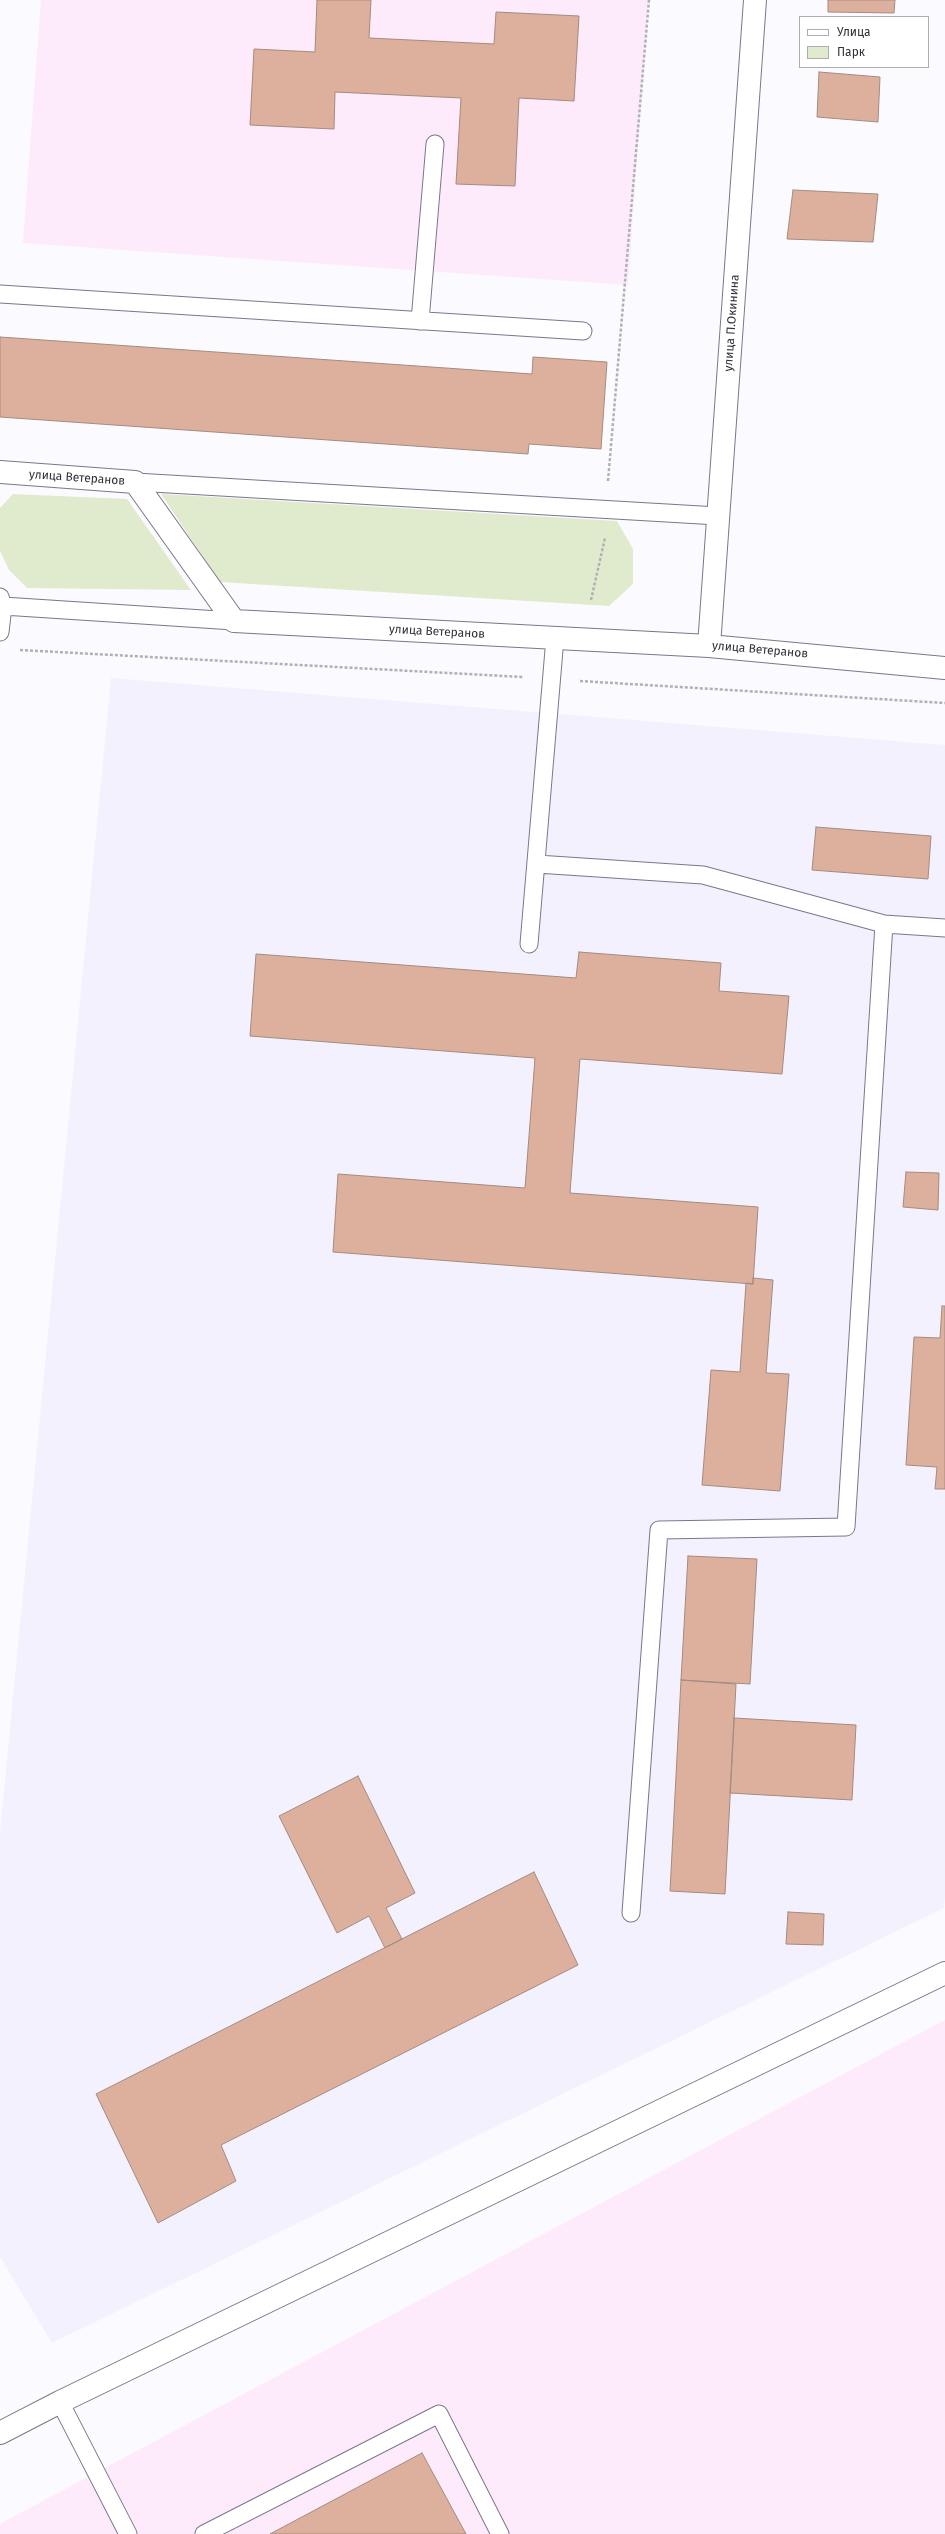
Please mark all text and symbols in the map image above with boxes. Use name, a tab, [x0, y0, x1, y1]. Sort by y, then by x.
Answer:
legend	[799, 16, 929, 68]
text: Улица	[837, 25, 871, 39]
text: Парк	[837, 45, 865, 59]
street label: улица П.Окинина	[721, 274, 743, 372]
street label: улица Ветеранов	[29, 467, 125, 489]
street label: улица Ветеранов	[389, 622, 485, 642]
street label: улица Ветеранов	[711, 639, 809, 661]

